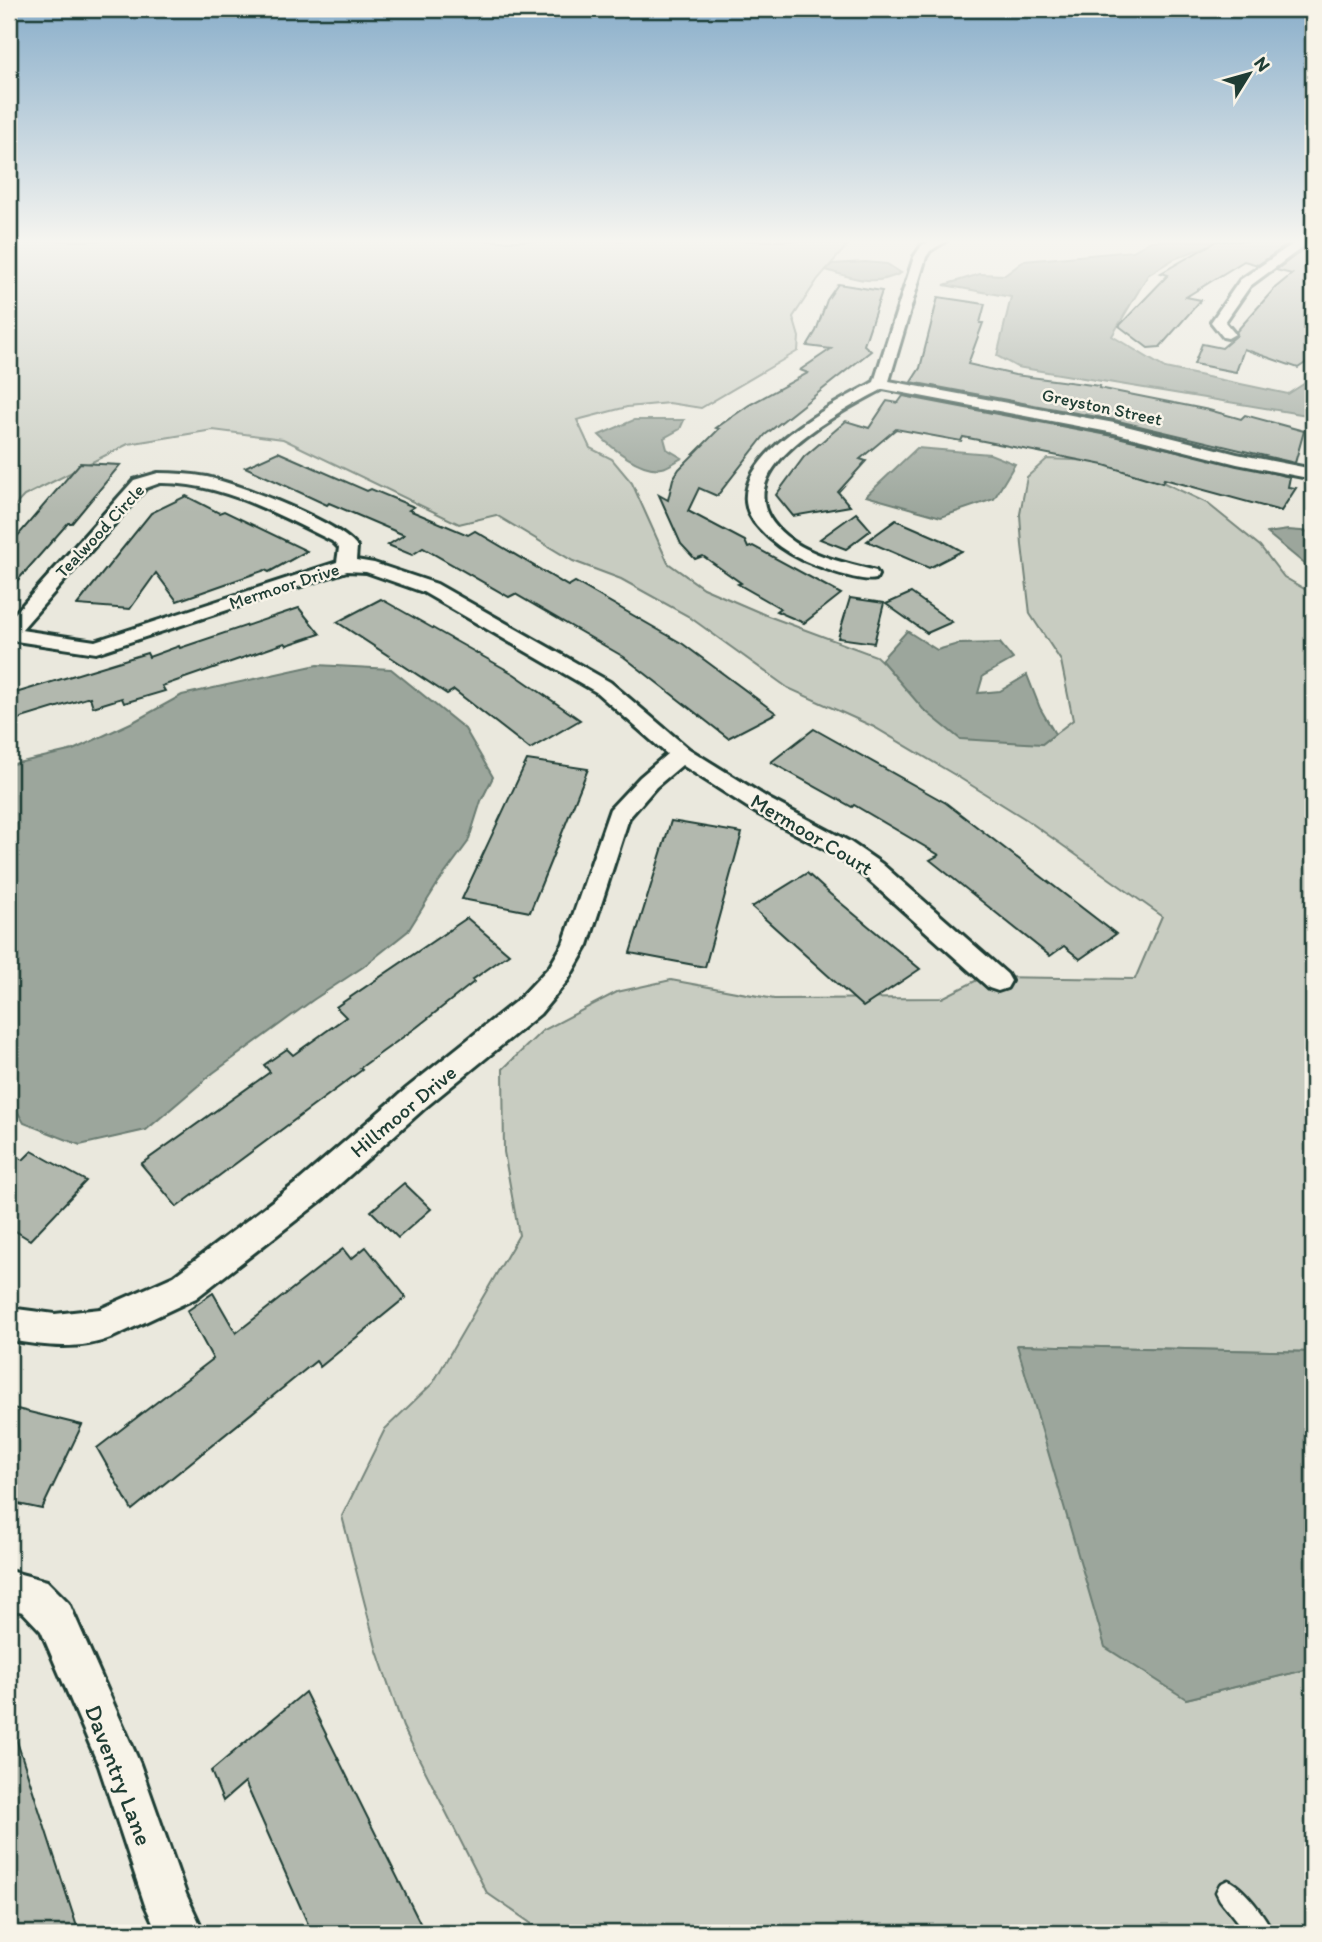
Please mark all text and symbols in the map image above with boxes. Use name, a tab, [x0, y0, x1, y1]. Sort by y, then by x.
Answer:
north arrow	[1214, 38, 1284, 108]
text: N	[1249, 52, 1275, 76]
street label: Greyston Street	[1040, 384, 1164, 431]
street label: Tealwood Circle	[51, 479, 149, 583]
street label: Mermoor Drive	[226, 558, 342, 614]
street label: Mermoor Court	[746, 788, 878, 880]
street label: Hillmoor Drive	[345, 1059, 461, 1163]
street label: Daventry Lane	[79, 1701, 159, 1849]

